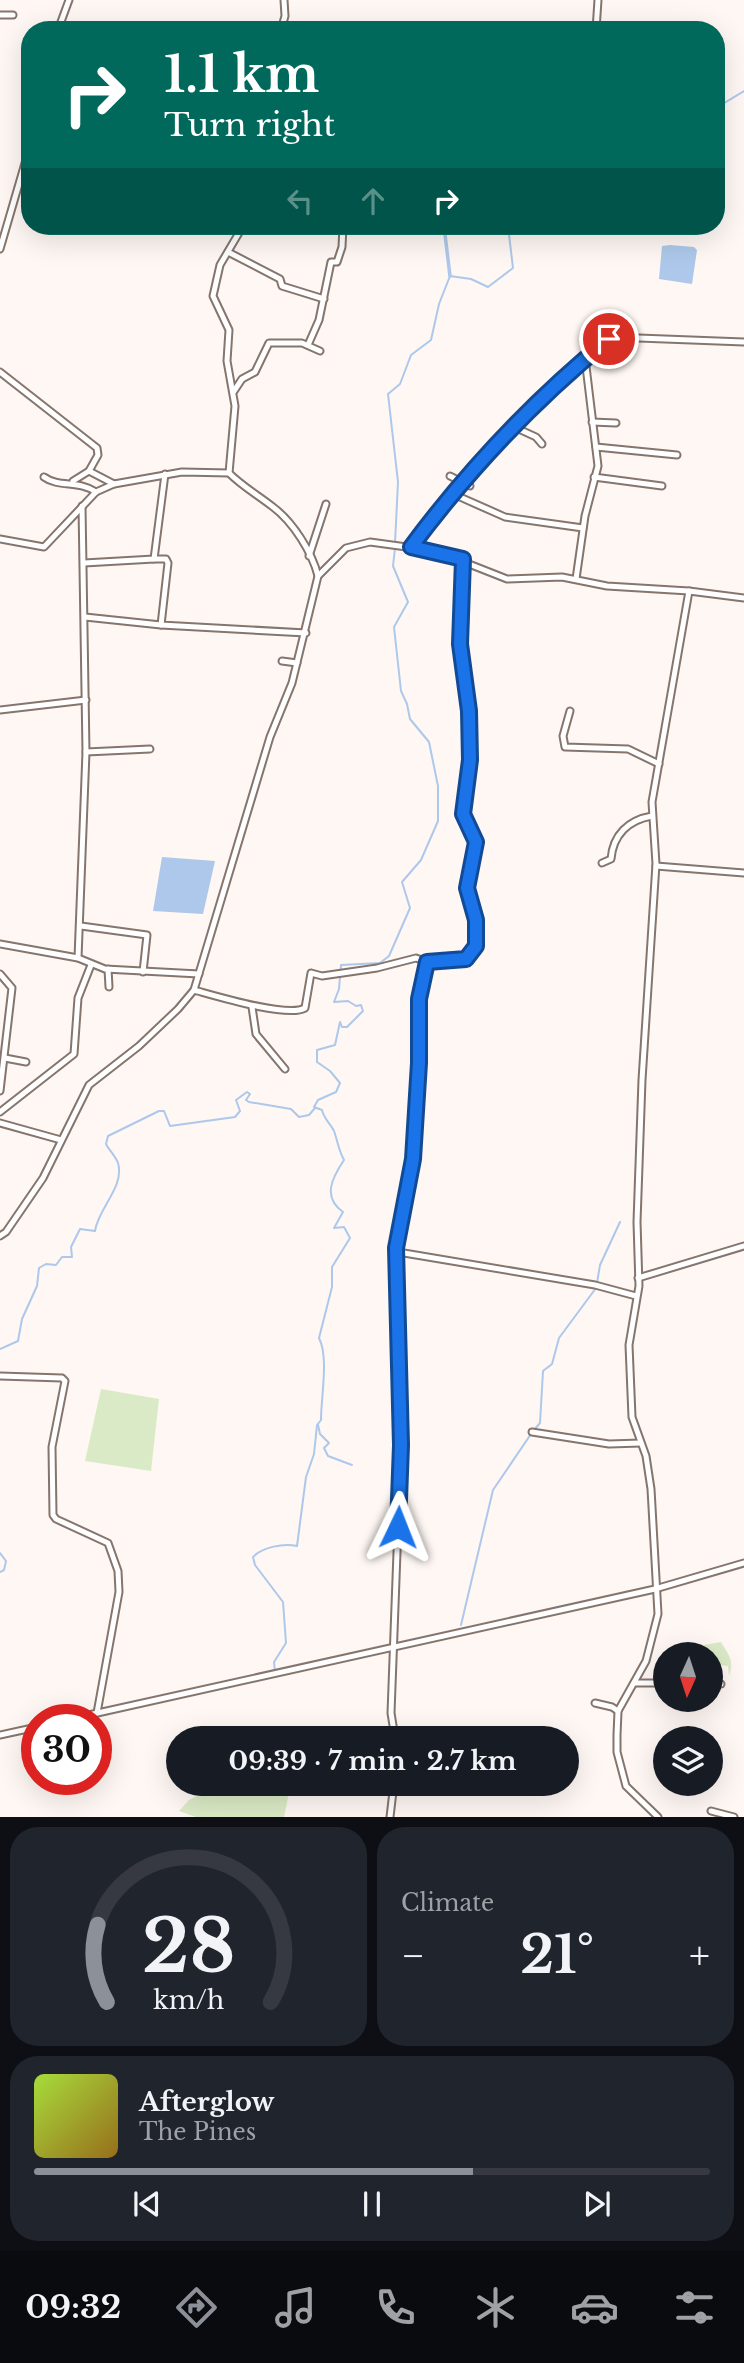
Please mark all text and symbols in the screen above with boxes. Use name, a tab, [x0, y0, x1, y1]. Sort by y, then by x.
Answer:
text: 1.1 km	[164, 44, 319, 105]
icon: right	[49, 49, 140, 140]
text: Turn right	[164, 105, 335, 145]
icon: left	[281, 182, 319, 220]
icon: ahead	[354, 182, 392, 220]
icon: right	[427, 182, 465, 220]
pin	[579, 309, 639, 369]
icon: arrive	[590, 320, 628, 358]
position arrow	[361, 1490, 435, 1564]
north arrow	[653, 1642, 723, 1712]
map controls	[653, 1642, 723, 1796]
speed limit sign: 30	[21, 1704, 112, 1795]
button: layers	[653, 1726, 723, 1796]
text: 09:39 · 7 min · 2.7 km	[229, 1745, 516, 1777]
text: Climate	[401, 1889, 494, 1917]
text: 28	[142, 1902, 235, 1993]
text: 21°	[520, 1923, 594, 1987]
text: −	[401, 1932, 425, 1979]
text: +	[689, 1932, 710, 1979]
text: km/h	[153, 1985, 224, 2016]
text: Afterglow	[139, 2086, 275, 2118]
text: The Pines	[139, 2118, 256, 2146]
icon: previous	[128, 2185, 166, 2223]
icon: pause	[353, 2185, 391, 2223]
icon: next	[578, 2185, 616, 2223]
icon: directions	[172, 2283, 221, 2332]
icon: music	[271, 2283, 320, 2332]
icon: phone	[371, 2283, 420, 2332]
icon: climate	[471, 2283, 520, 2332]
icon: car	[570, 2283, 619, 2332]
icon: filters	[670, 2283, 719, 2332]
text: 09:32	[25, 2287, 121, 2327]

